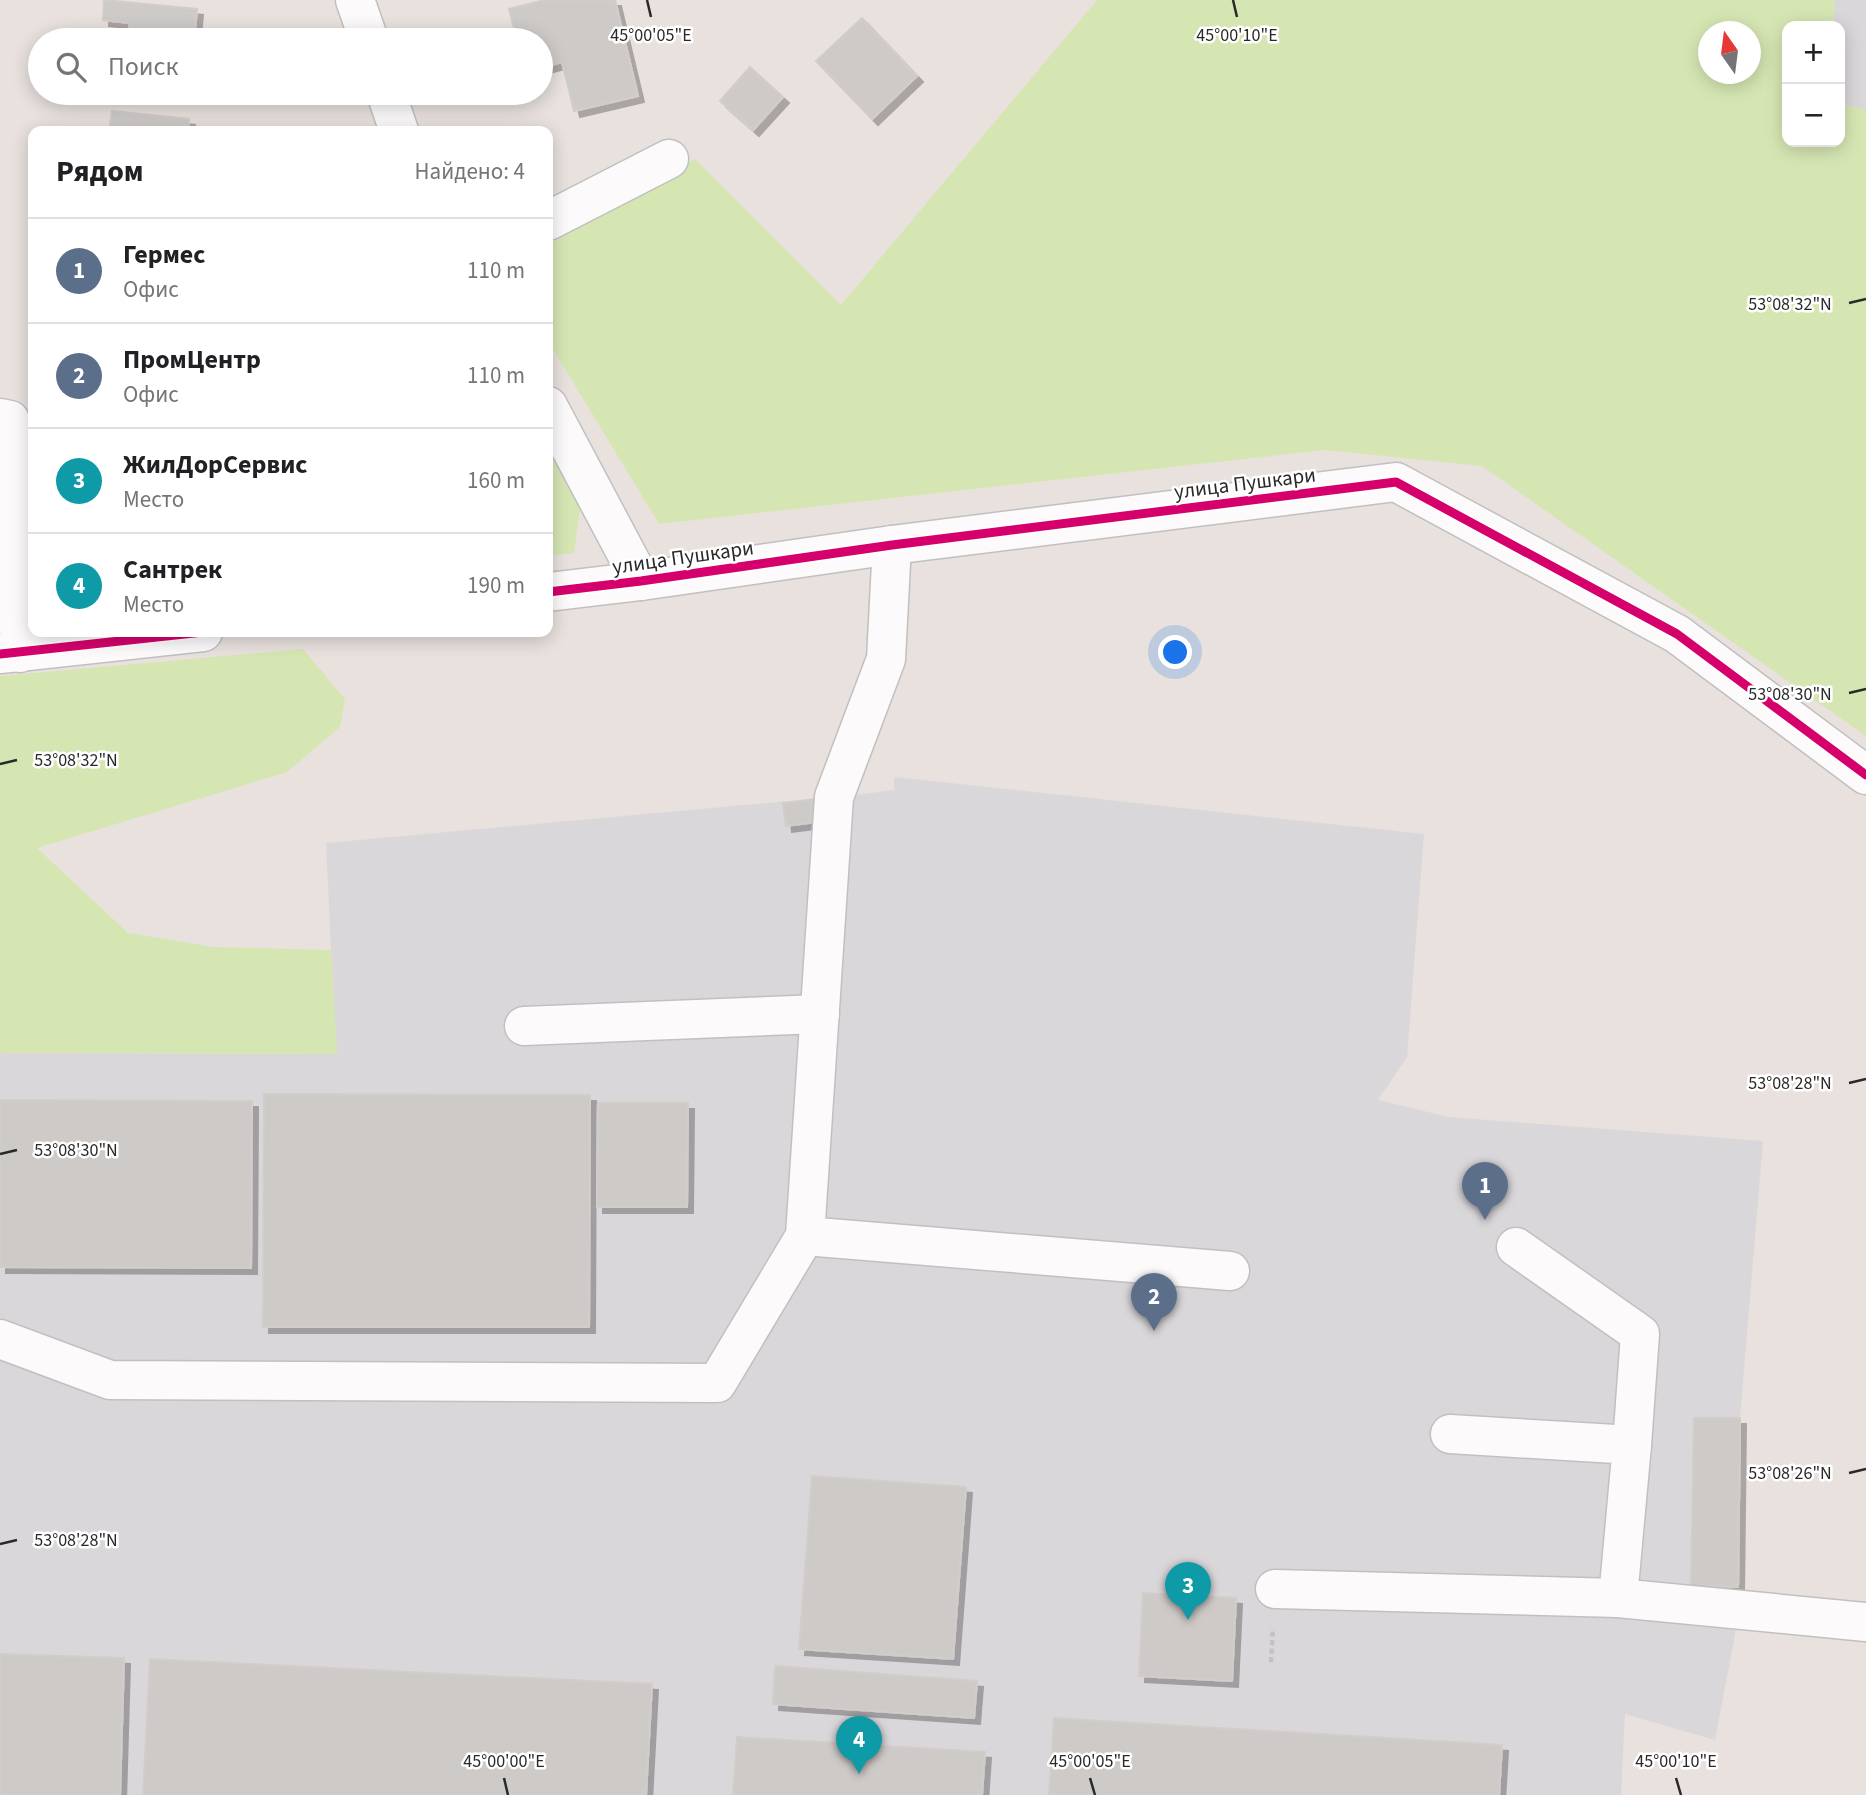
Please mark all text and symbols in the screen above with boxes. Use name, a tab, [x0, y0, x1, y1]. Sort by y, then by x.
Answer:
north arrow	[1698, 21, 1761, 84]
map controls	[1782, 21, 1845, 147]
button: +	[1782, 21, 1845, 84]
text: 45°00'05"E	[610, 23, 692, 48]
text: 45°00'10"E	[1196, 23, 1278, 48]
search box	[28, 28, 553, 105]
icon: search	[52, 48, 90, 86]
text: Поиск	[108, 48, 178, 85]
button: −	[1782, 84, 1845, 147]
text: Рядом	[56, 150, 144, 193]
text: Найдено: 4	[415, 155, 525, 188]
text: Гермес	[123, 236, 205, 273]
text: 1	[73, 254, 85, 287]
text: 110 m	[467, 254, 525, 287]
text: Офис	[123, 273, 179, 306]
text: 53°08'32"N	[1748, 292, 1832, 317]
text: ПромЦентр	[123, 341, 261, 378]
text: 2	[73, 359, 85, 392]
text: 110 m	[467, 359, 525, 392]
text: Офис	[123, 378, 179, 411]
text: ЖилДорСервис	[123, 446, 308, 483]
street label: улица Пушкари	[1172, 459, 1318, 507]
text: 3	[73, 464, 85, 497]
text: 160 m	[467, 464, 525, 497]
text: Место	[123, 483, 184, 516]
street label: улица Пушкари	[610, 532, 756, 582]
text: Сантрек	[123, 551, 222, 588]
text: 4	[73, 569, 85, 602]
text: 190 m	[467, 569, 525, 602]
text: Место	[123, 588, 184, 621]
your location	[1158, 635, 1192, 669]
text: 53°08'30"N	[1748, 682, 1832, 707]
text: 53°08'32"N	[34, 748, 118, 773]
text: 53°08'28"N	[1748, 1071, 1832, 1096]
text: 53°08'30"N	[34, 1138, 118, 1163]
pin: 1	[1462, 1162, 1508, 1220]
pin: 2	[1131, 1273, 1177, 1331]
text: 53°08'26"N	[1748, 1461, 1832, 1486]
text: 53°08'28"N	[34, 1528, 118, 1553]
pin: 3	[1165, 1562, 1211, 1620]
pin: 4	[836, 1716, 882, 1774]
text: 45°00'00"E	[463, 1749, 545, 1774]
text: 45°00'05"E	[1049, 1749, 1131, 1774]
text: 45°00'10"E	[1635, 1749, 1717, 1774]

